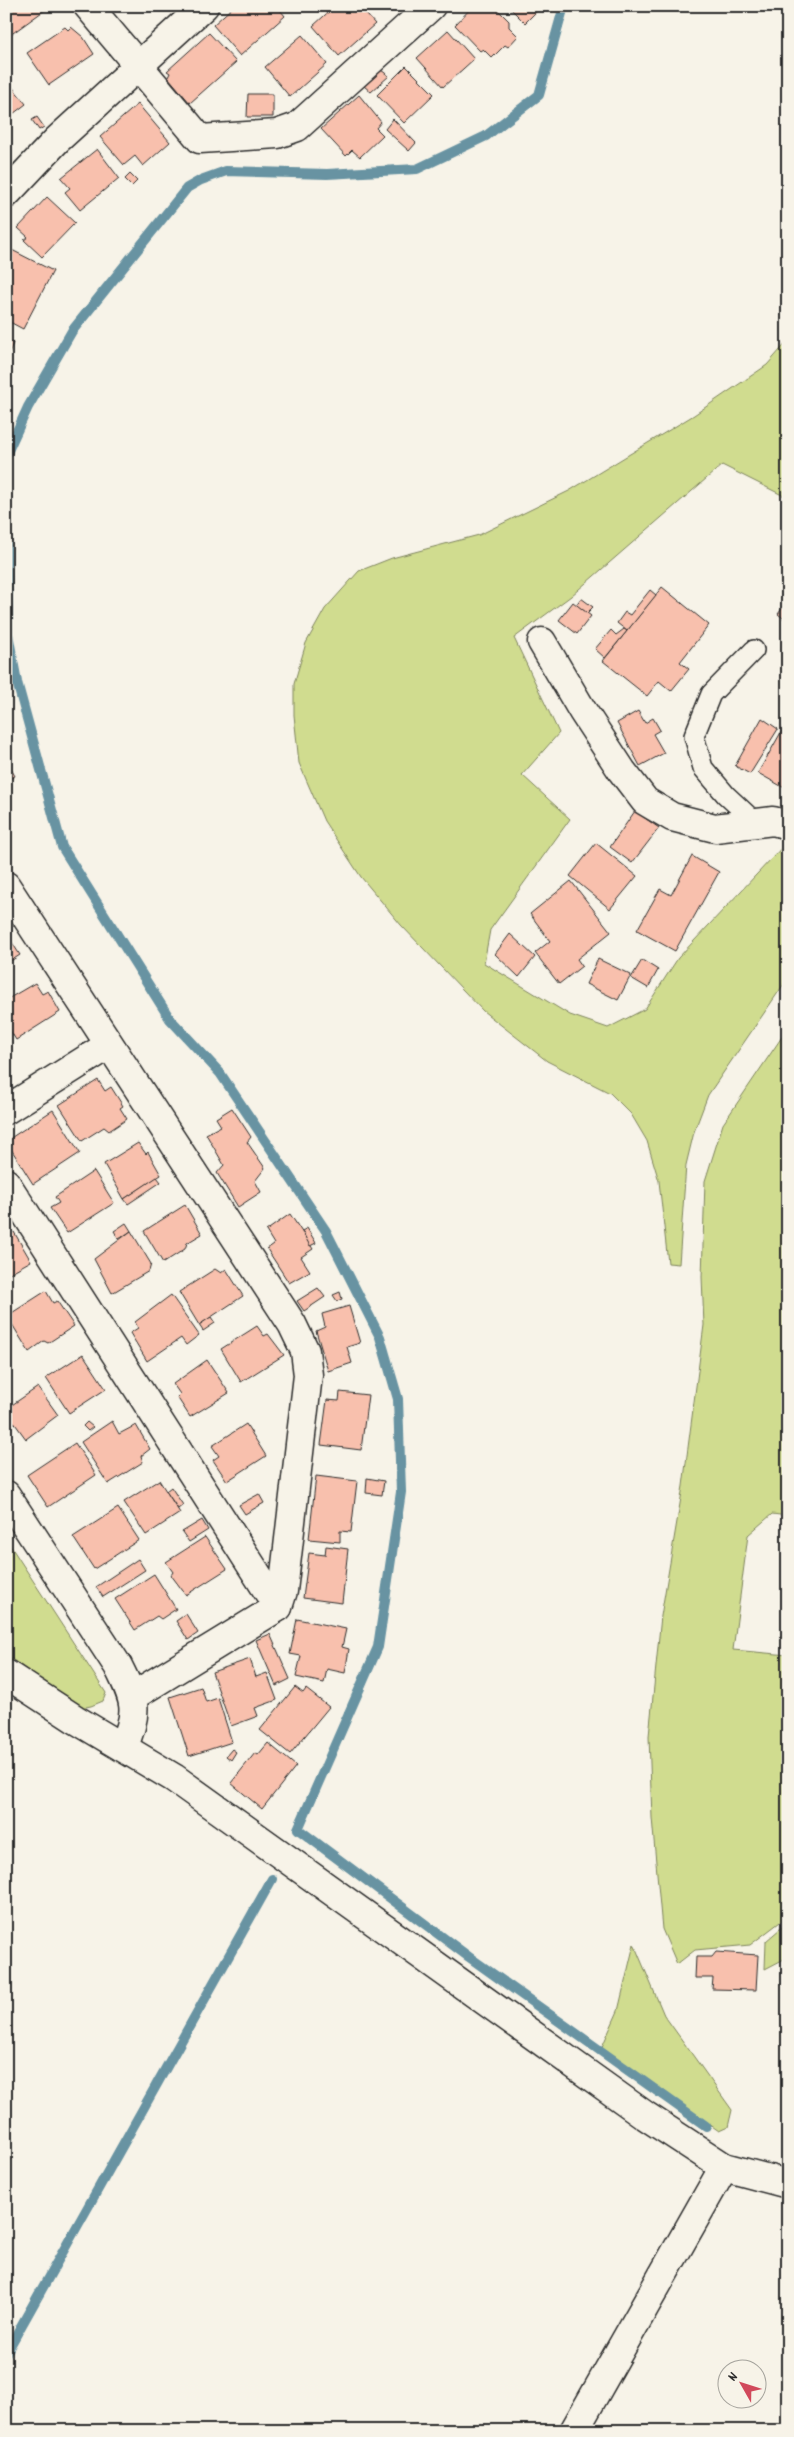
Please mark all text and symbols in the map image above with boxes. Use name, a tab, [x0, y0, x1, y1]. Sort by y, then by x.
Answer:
north arrow	[716, 2360, 766, 2410]
text: N	[724, 2368, 743, 2386]

